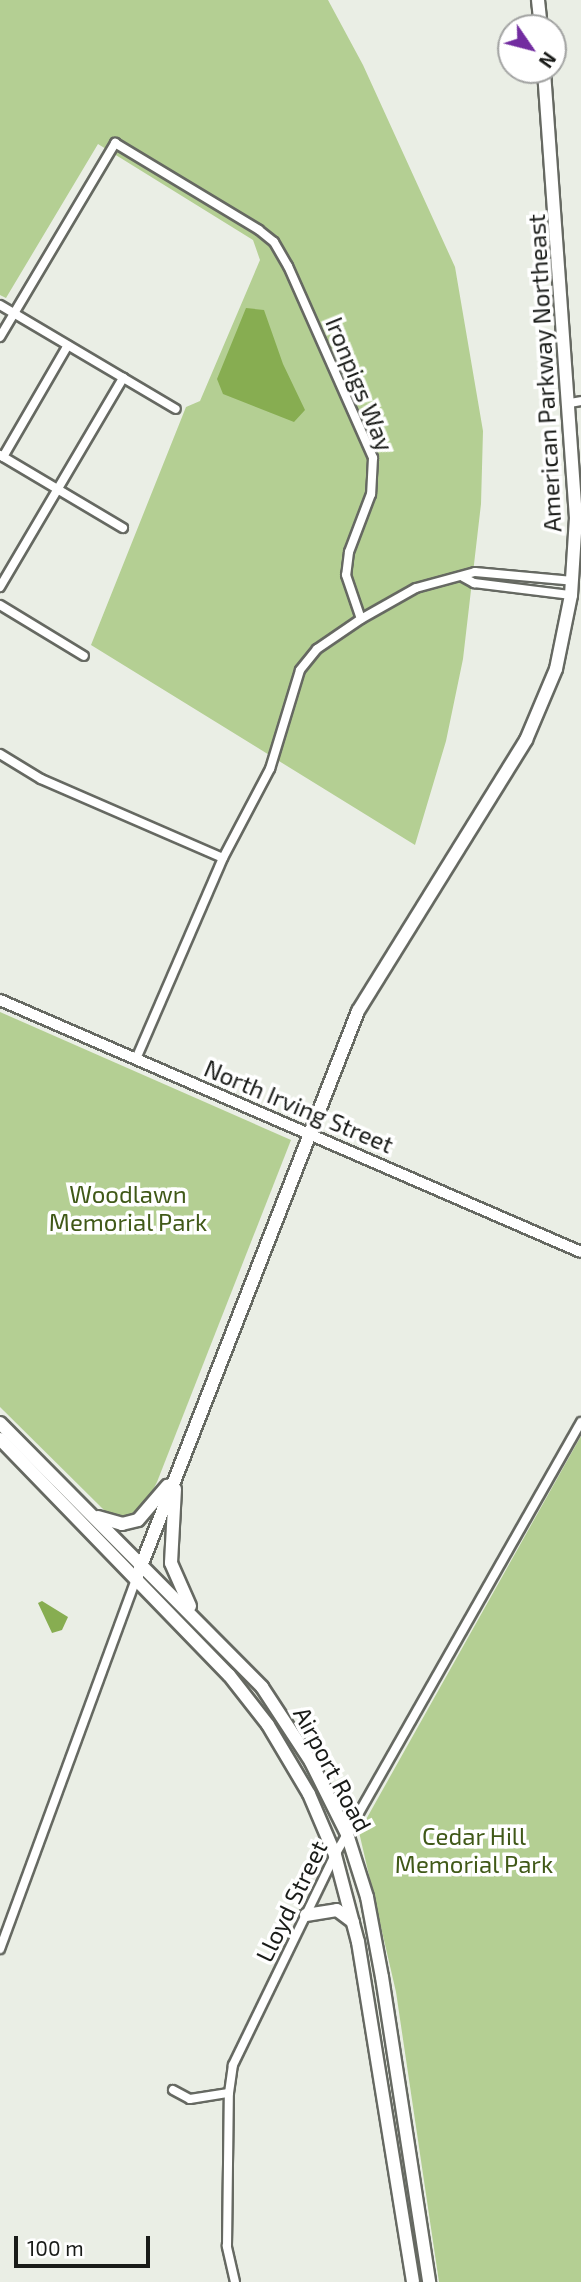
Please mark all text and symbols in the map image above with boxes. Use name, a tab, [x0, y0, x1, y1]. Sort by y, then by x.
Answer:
north arrow	[497, 14, 567, 84]
text: N	[535, 48, 561, 72]
street label: American Parkway Northeast	[521, 213, 567, 533]
street label: Ironpigs Way	[320, 313, 400, 455]
street label: North Irving Street	[200, 1053, 398, 1159]
park label: Woodlawn Memorial Park	[49, 1180, 207, 1236]
street label: Airport Road	[288, 1702, 378, 1836]
park label: Cedar Hill Memorial Park	[395, 1822, 553, 1878]
street label: Lloyd Street	[249, 1836, 333, 1966]
scale bar	[18, 2222, 154, 2266]
text: 100 m	[27, 2235, 84, 2260]

